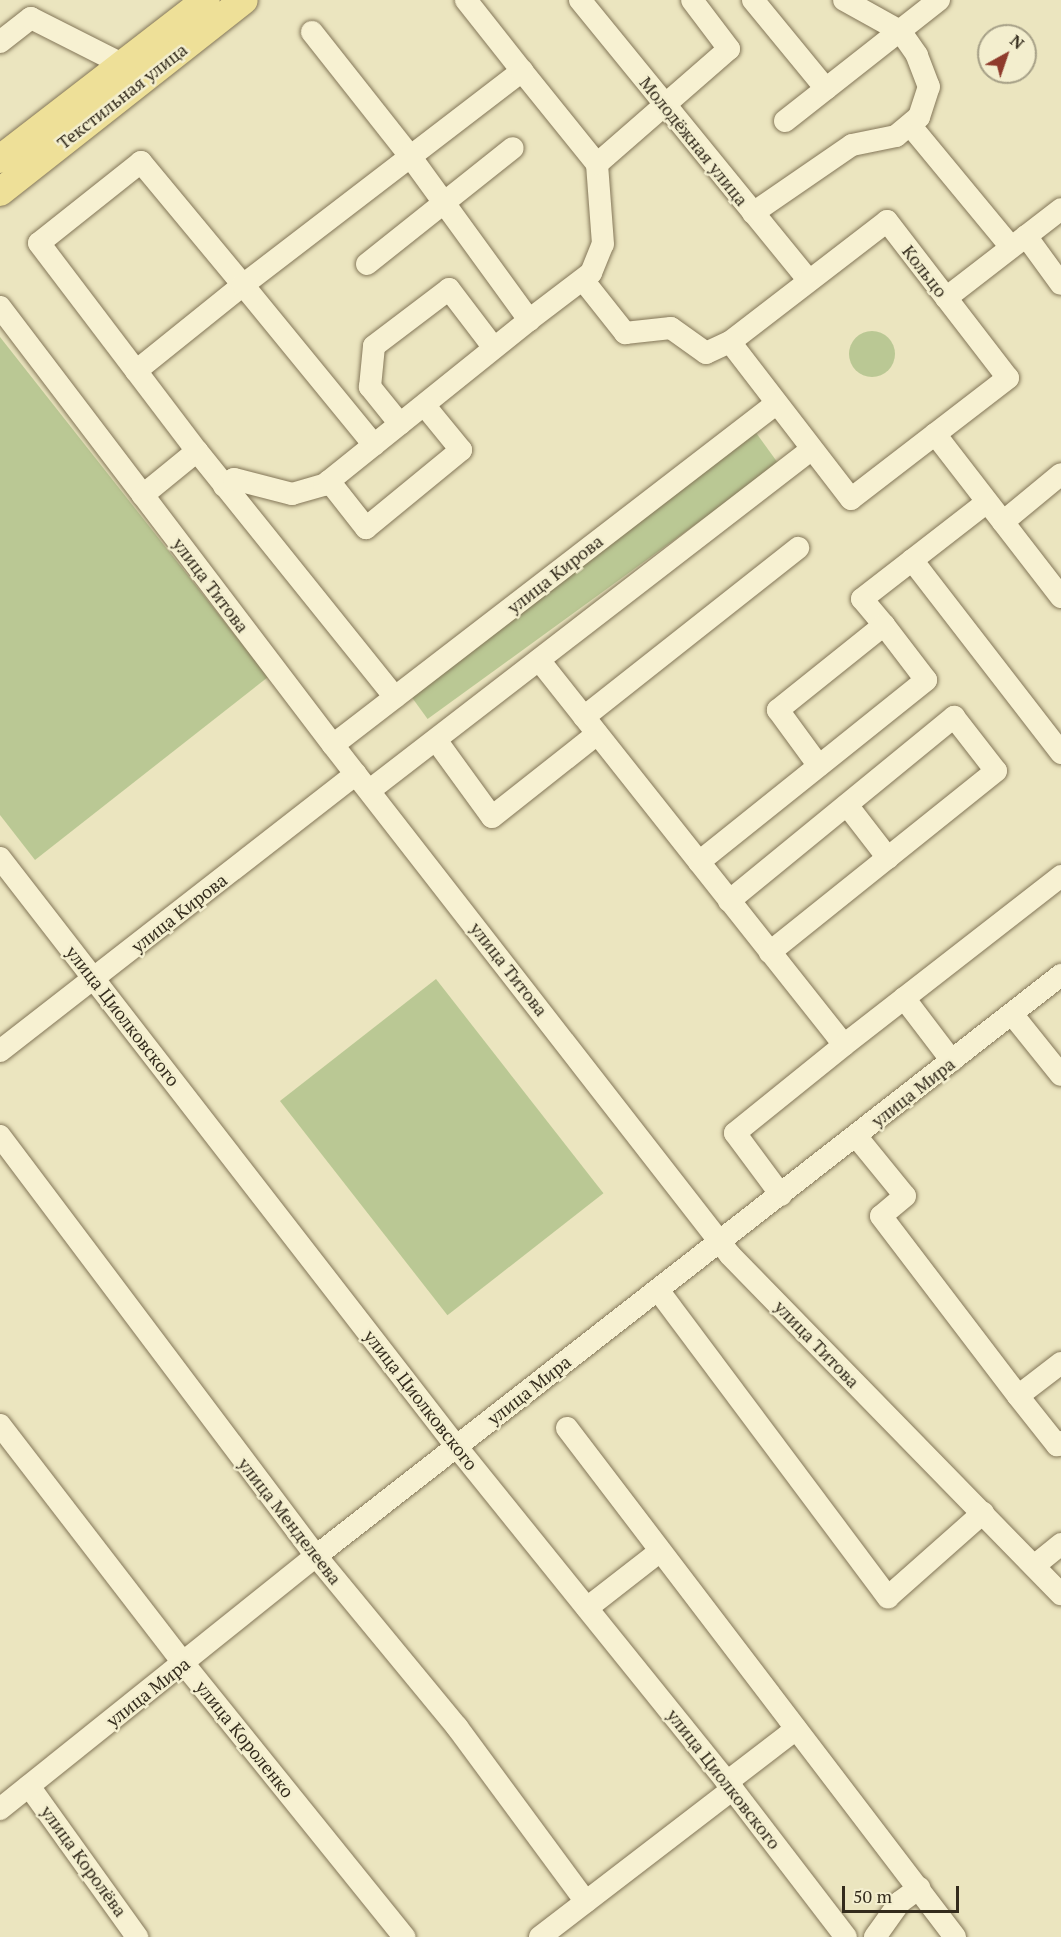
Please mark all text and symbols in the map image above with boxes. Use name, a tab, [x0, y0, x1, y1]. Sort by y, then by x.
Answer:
north arrow	[977, 24, 1037, 84]
text: N	[1006, 29, 1029, 54]
street label: Текстильная улица	[53, 38, 191, 154]
street label: Молодёжная улица	[635, 72, 753, 210]
street label: Кольцо	[898, 241, 952, 301]
street label: улица Кирова	[503, 530, 607, 618]
street label: улица Титова	[168, 533, 254, 637]
street label: улица Кирова	[127, 869, 231, 957]
street label: улица Титова	[466, 918, 552, 1020]
street label: улица Циолковского	[62, 942, 184, 1090]
street label: улица Мира	[867, 1053, 959, 1131]
street label: улица Титова	[770, 1296, 864, 1392]
street label: улица Циолковского	[360, 1326, 482, 1474]
street label: улица Мира	[483, 1351, 575, 1429]
street label: улица Менделеева	[234, 1453, 346, 1589]
street label: улица Мира	[102, 1653, 194, 1731]
street label: улица Короленко	[191, 1676, 299, 1802]
street label: улица Циолковского	[663, 1705, 785, 1853]
street label: улица Королёва	[36, 1801, 132, 1921]
scale bar	[845, 1874, 962, 1912]
text: 50 m	[853, 1884, 892, 1908]

